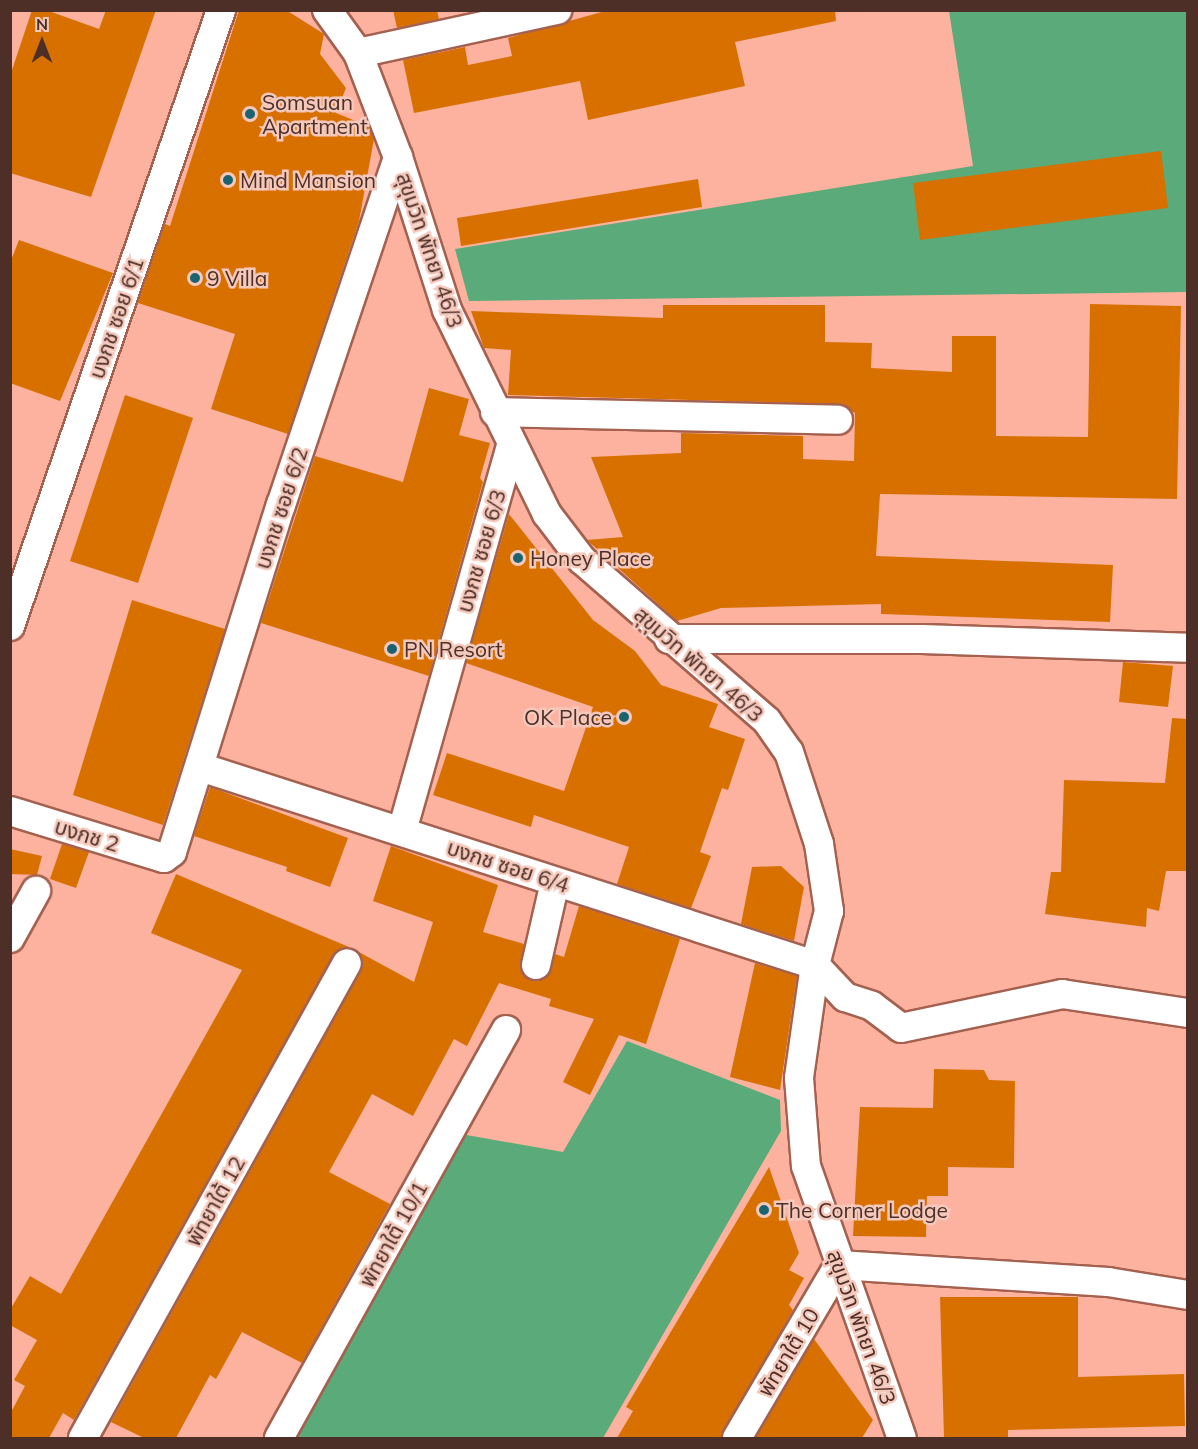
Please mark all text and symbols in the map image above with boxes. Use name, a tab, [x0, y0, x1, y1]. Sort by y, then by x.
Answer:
north arrow	[12, 12, 72, 72]
text: N	[36, 14, 48, 34]
place label: Somsuan Apartment	[262, 89, 368, 139]
marker: Somsuan Apartment	[243, 107, 257, 121]
place label: Mind Mansion	[240, 167, 376, 193]
street label: สุขุมวิท พัทยา 46/3	[392, 169, 468, 331]
marker: Mind Mansion	[221, 173, 235, 187]
street label: บงกช ซอย 6/1	[83, 254, 149, 382]
place label: 9 Villa	[207, 265, 267, 291]
marker: 9 Villa	[188, 271, 202, 285]
street label: บงกช ซอย 6/2	[249, 444, 313, 572]
street label: บงกช ซอย 6/3	[451, 487, 511, 615]
place label: Honey Place	[530, 545, 651, 571]
marker: Honey Place	[511, 551, 525, 565]
street label: สุขุมวิท พัทยา 46/3	[629, 601, 769, 727]
place label: PN Resort	[404, 636, 502, 662]
marker: PN Resort	[385, 642, 399, 656]
place label: OK Place	[524, 704, 612, 730]
marker: OK Place	[617, 710, 631, 724]
street label: บงกช 2	[52, 813, 122, 857]
street label: บงกช ซอย 6/4	[444, 834, 572, 898]
street label: พัทยาใต้ 12	[180, 1152, 250, 1250]
street label: พัทยาใต้ 10/1	[354, 1177, 432, 1291]
place label: The Corner Lodge	[776, 1197, 948, 1223]
marker: The Corner Lodge	[757, 1203, 771, 1217]
street label: สุขุมวิท พัทยา 46/3	[822, 1246, 902, 1408]
street label: พัทยาใต้ 10	[752, 1303, 824, 1401]

